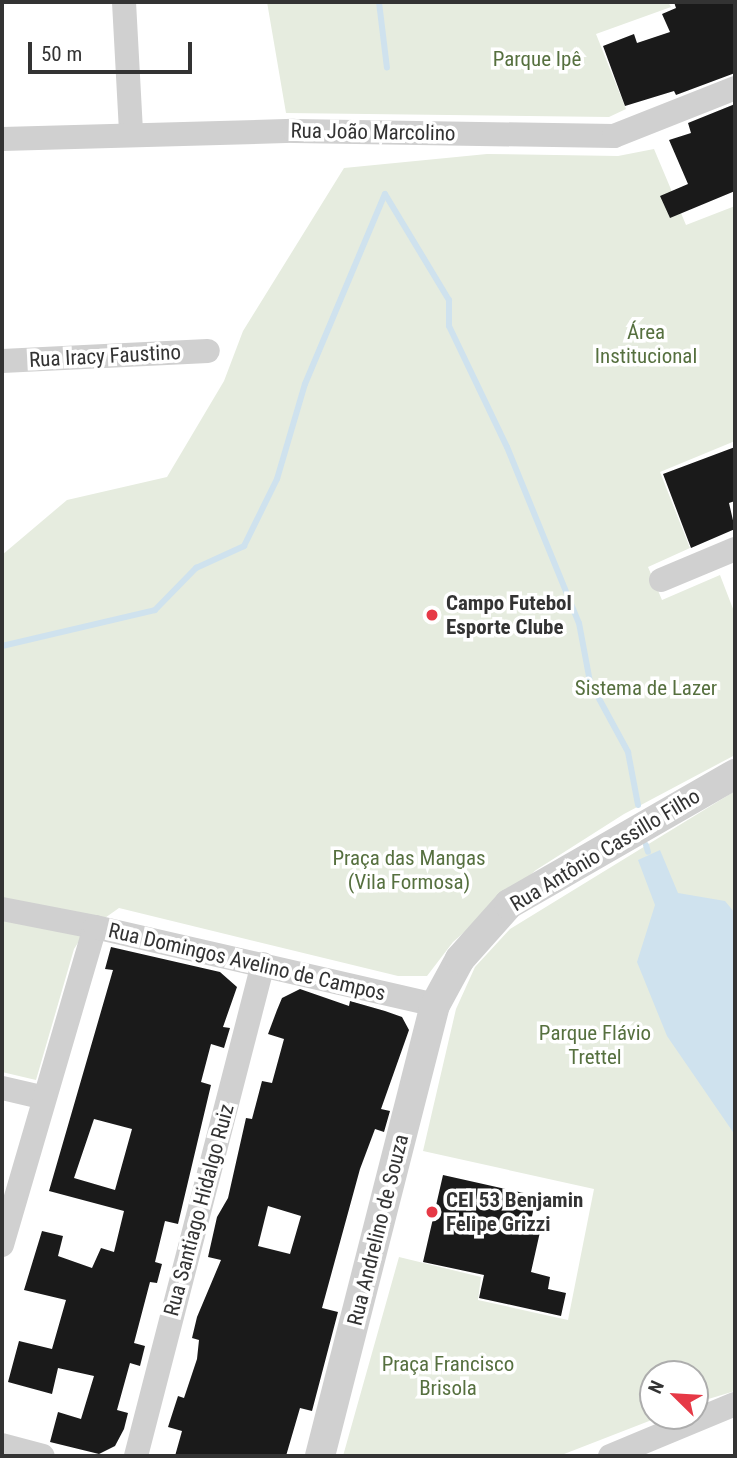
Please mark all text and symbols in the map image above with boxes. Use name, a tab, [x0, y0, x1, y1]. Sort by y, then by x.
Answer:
scale bar	[32, 28, 196, 72]
text: 50 m	[41, 42, 82, 66]
park label: Parque Ipê	[493, 46, 581, 72]
street label: Rua João Marcolino	[290, 118, 456, 146]
park label: Área Institucional	[595, 319, 697, 369]
street label: Rua Iracy Faustino	[28, 339, 182, 373]
place label: Campo Futebol Esporte Clube	[446, 590, 572, 640]
marker: Campo Futebol Esporte Clube	[424, 607, 440, 623]
park label: Sistema de Lazer	[575, 675, 717, 701]
street label: Rua Antônio Cassillo Filho	[506, 783, 704, 917]
park label: Praça das Mangas (Vila Formosa)	[332, 845, 486, 895]
street label: Rua Domingos Avelino de Campos	[106, 918, 388, 1006]
park label: Parque Flávio Trettel	[539, 1020, 651, 1070]
street label: Rua Santiago Hidalgo Ruiz	[159, 1101, 239, 1319]
street label: Rua Andrelino de Souza	[342, 1132, 414, 1328]
place label: CEI 53 Benjamin Felipe Grizzi	[446, 1187, 583, 1237]
marker: CEI 53 Benjamin Felipe Grizzi	[424, 1204, 440, 1220]
park label: Praça Francisco Brisola	[382, 1351, 514, 1401]
north arrow	[639, 1360, 709, 1430]
text: N	[643, 1377, 669, 1397]

